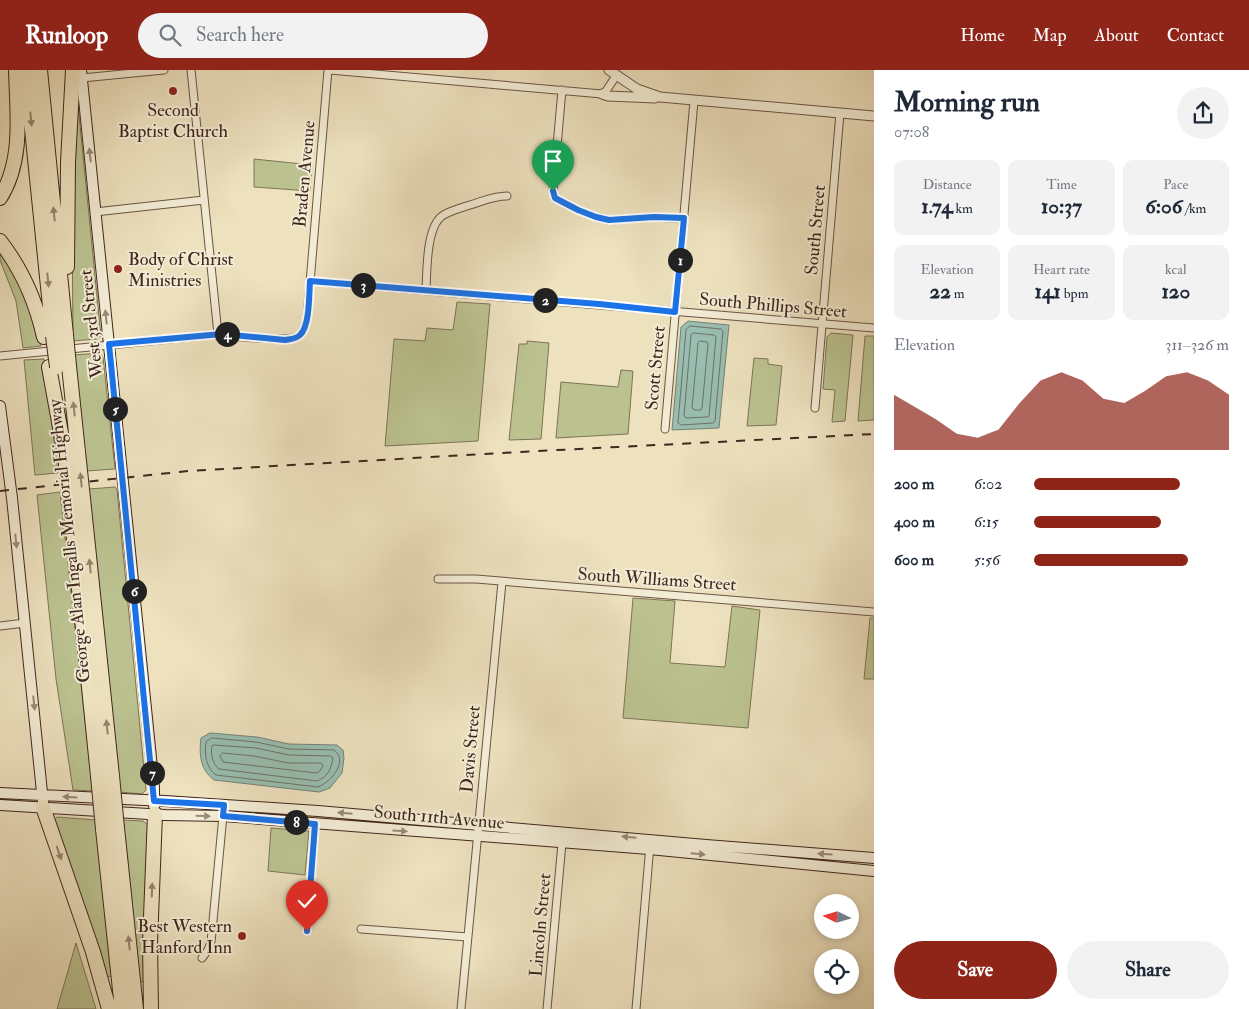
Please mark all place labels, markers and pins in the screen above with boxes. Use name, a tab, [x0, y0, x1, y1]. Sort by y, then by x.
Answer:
marker: Second Baptist Church	[167, 85, 179, 97]
place label: Second Baptist Church	[118, 99, 228, 143]
pin	[532, 140, 574, 191]
place label: Body of Christ Ministries	[128, 248, 234, 292]
pin: 1	[668, 248, 692, 272]
marker: Body of Christ Ministries	[112, 263, 124, 275]
pin: 3	[350, 272, 376, 298]
pin: 2	[532, 288, 558, 312]
pin: 4	[214, 322, 240, 346]
pin: 5	[102, 396, 128, 422]
pin: 6	[122, 578, 146, 604]
pin: 7	[140, 760, 164, 786]
pin: 8	[284, 810, 308, 834]
pin	[286, 880, 328, 931]
place label: Best Western Hanford Inn	[137, 915, 232, 959]
marker: Best Western Hanford Inn	[236, 930, 248, 942]

